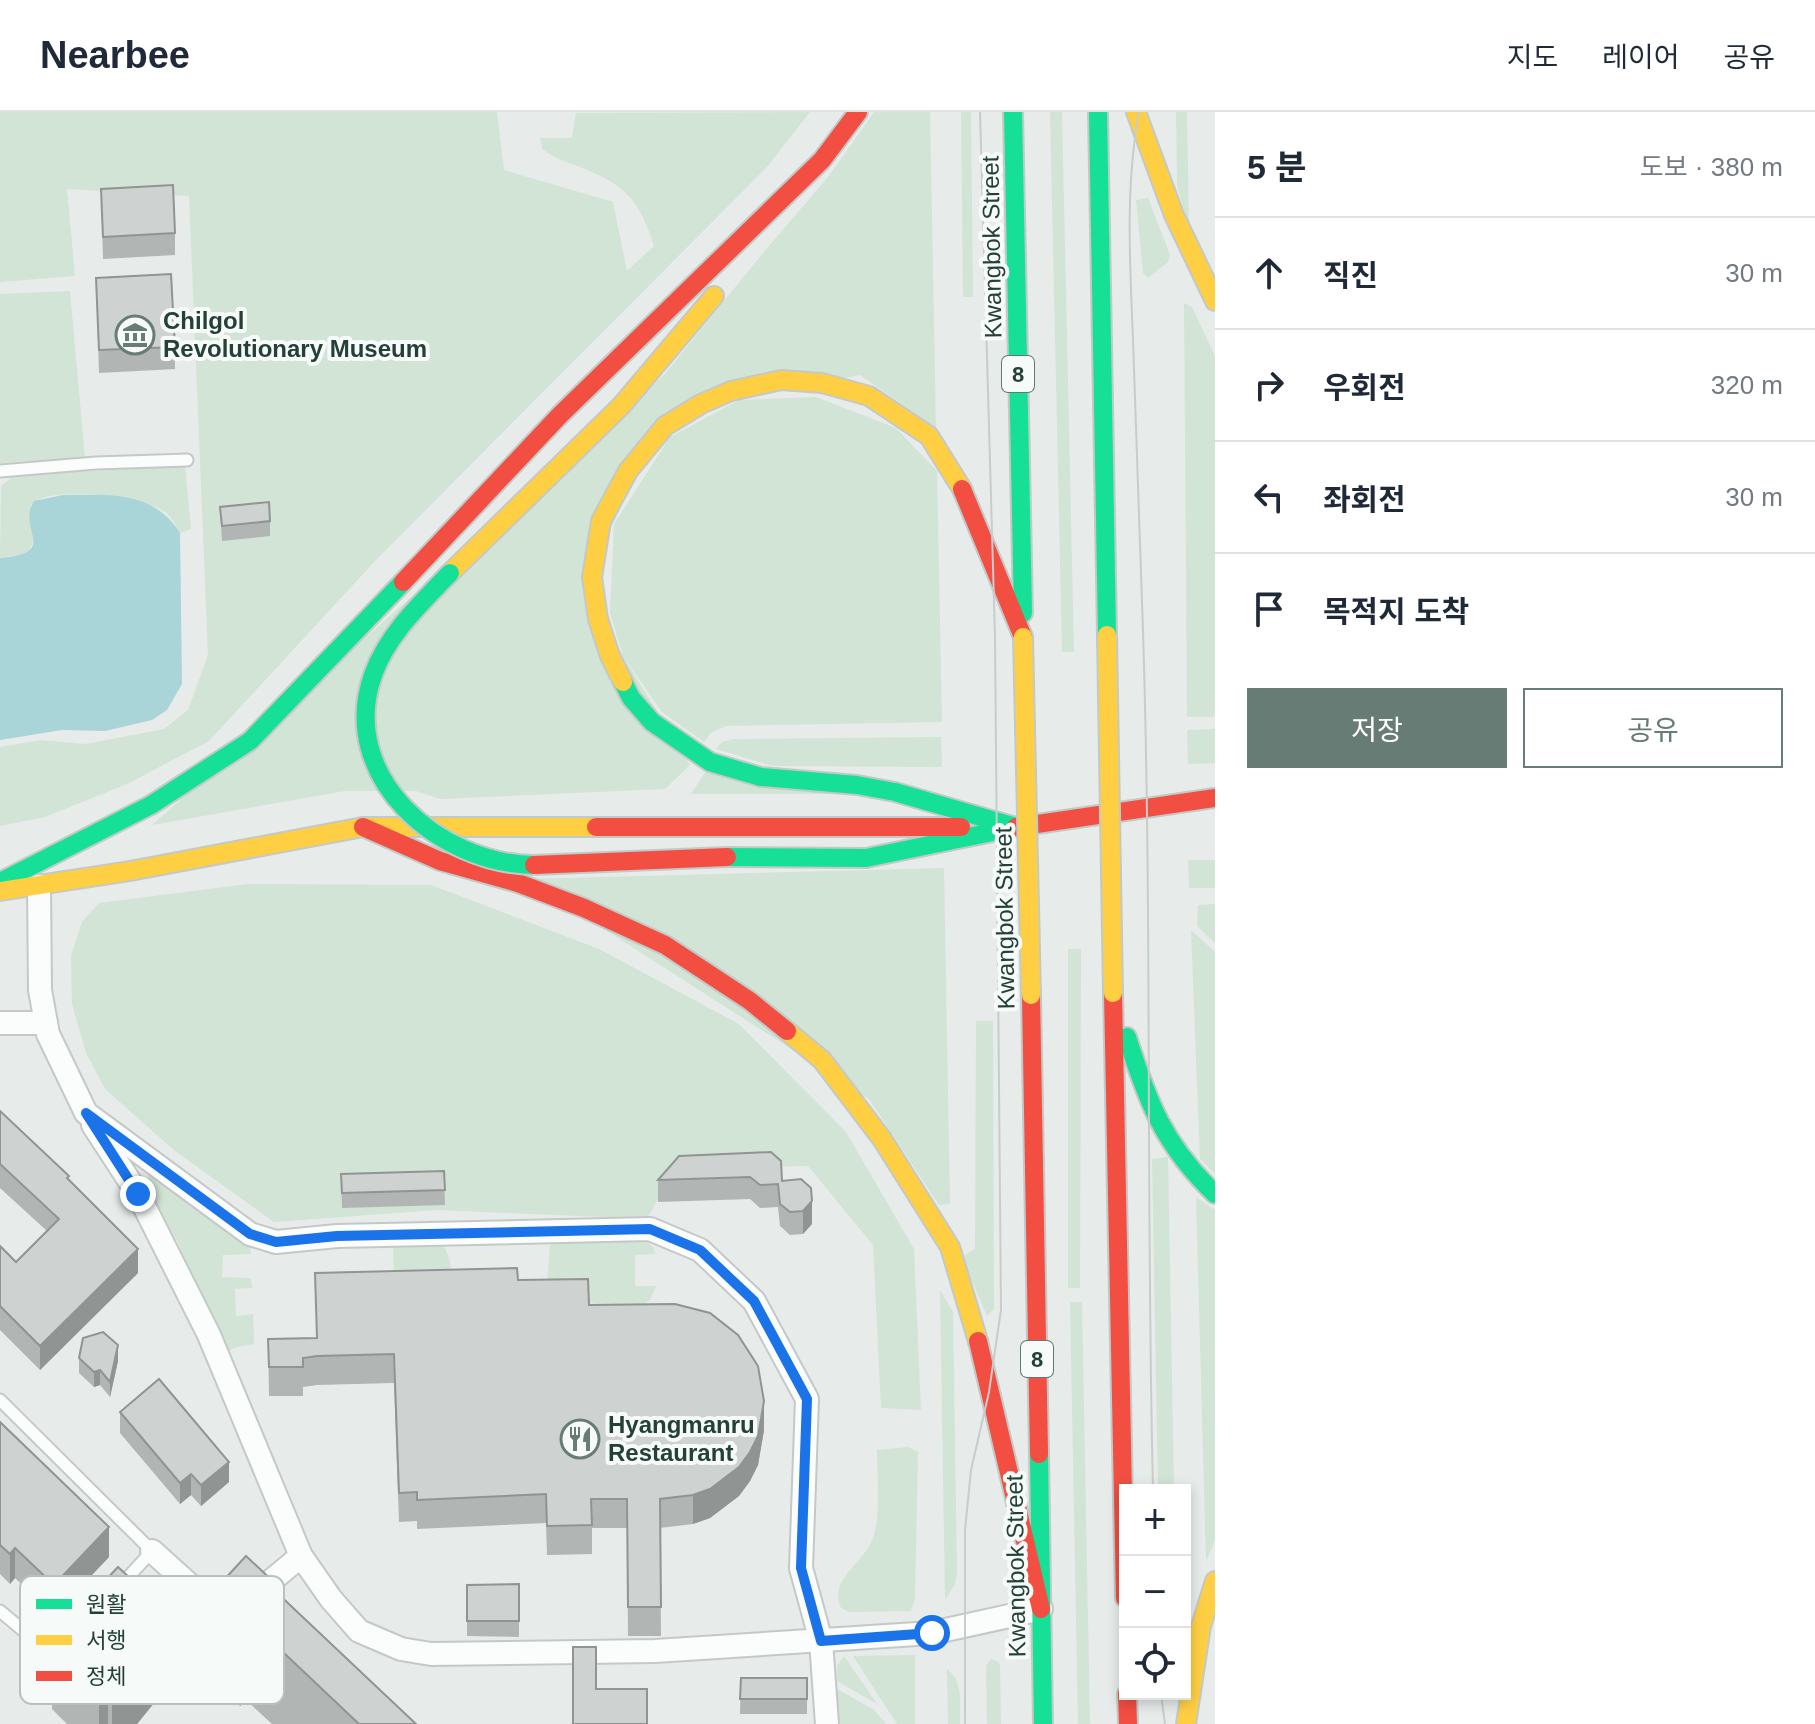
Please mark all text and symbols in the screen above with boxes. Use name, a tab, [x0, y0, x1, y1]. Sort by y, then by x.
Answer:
text: Nearbee	[40, 34, 190, 76]
text: 지도	[1507, 42, 1558, 73]
text: 레이어	[1602, 42, 1679, 73]
text: 공유	[1723, 42, 1775, 73]
text: 5 분	[1247, 148, 1307, 186]
text: 도보 · 380 m	[1640, 152, 1783, 182]
street label: Kwangbok Street	[976, 155, 1007, 339]
icon: ahead	[1247, 251, 1291, 295]
text: 30 m	[1725, 258, 1783, 288]
text: 직진	[1323, 259, 1378, 292]
place label: Chilgol Revolutionary Museum	[163, 307, 427, 362]
museum icon: Chilgol Revolutionary Museum	[114, 314, 156, 356]
road number: 8	[1002, 356, 1034, 392]
icon: right	[1247, 363, 1291, 407]
text: 320 m	[1711, 370, 1783, 400]
text: 우회전	[1323, 371, 1406, 404]
icon: left	[1247, 475, 1291, 519]
text: 30 m	[1725, 482, 1783, 512]
text: 좌회전	[1323, 483, 1406, 516]
icon: arrive	[1247, 587, 1291, 631]
text: 목적지 도착	[1323, 595, 1469, 628]
button: 저장	[1247, 688, 1507, 768]
button: 공유	[1523, 688, 1783, 768]
street label: Kwangbok Street	[989, 826, 1020, 1010]
route end	[120, 1176, 156, 1212]
road number: 8	[1021, 1341, 1053, 1377]
place label: Hyangmanru Restaurant	[608, 1411, 755, 1466]
restaurant icon: Hyangmanru Restaurant	[559, 1418, 601, 1460]
street label: Kwangbok Street	[1000, 1474, 1031, 1658]
map controls	[1119, 1484, 1191, 1700]
button: +	[1119, 1484, 1191, 1556]
button: −	[1119, 1556, 1191, 1628]
legend	[20, 1576, 284, 1704]
text: 원활	[86, 1592, 126, 1617]
route start	[914, 1615, 950, 1651]
text: 서행	[86, 1628, 126, 1653]
button: locate	[1119, 1628, 1191, 1700]
text: 정체	[86, 1664, 126, 1689]

